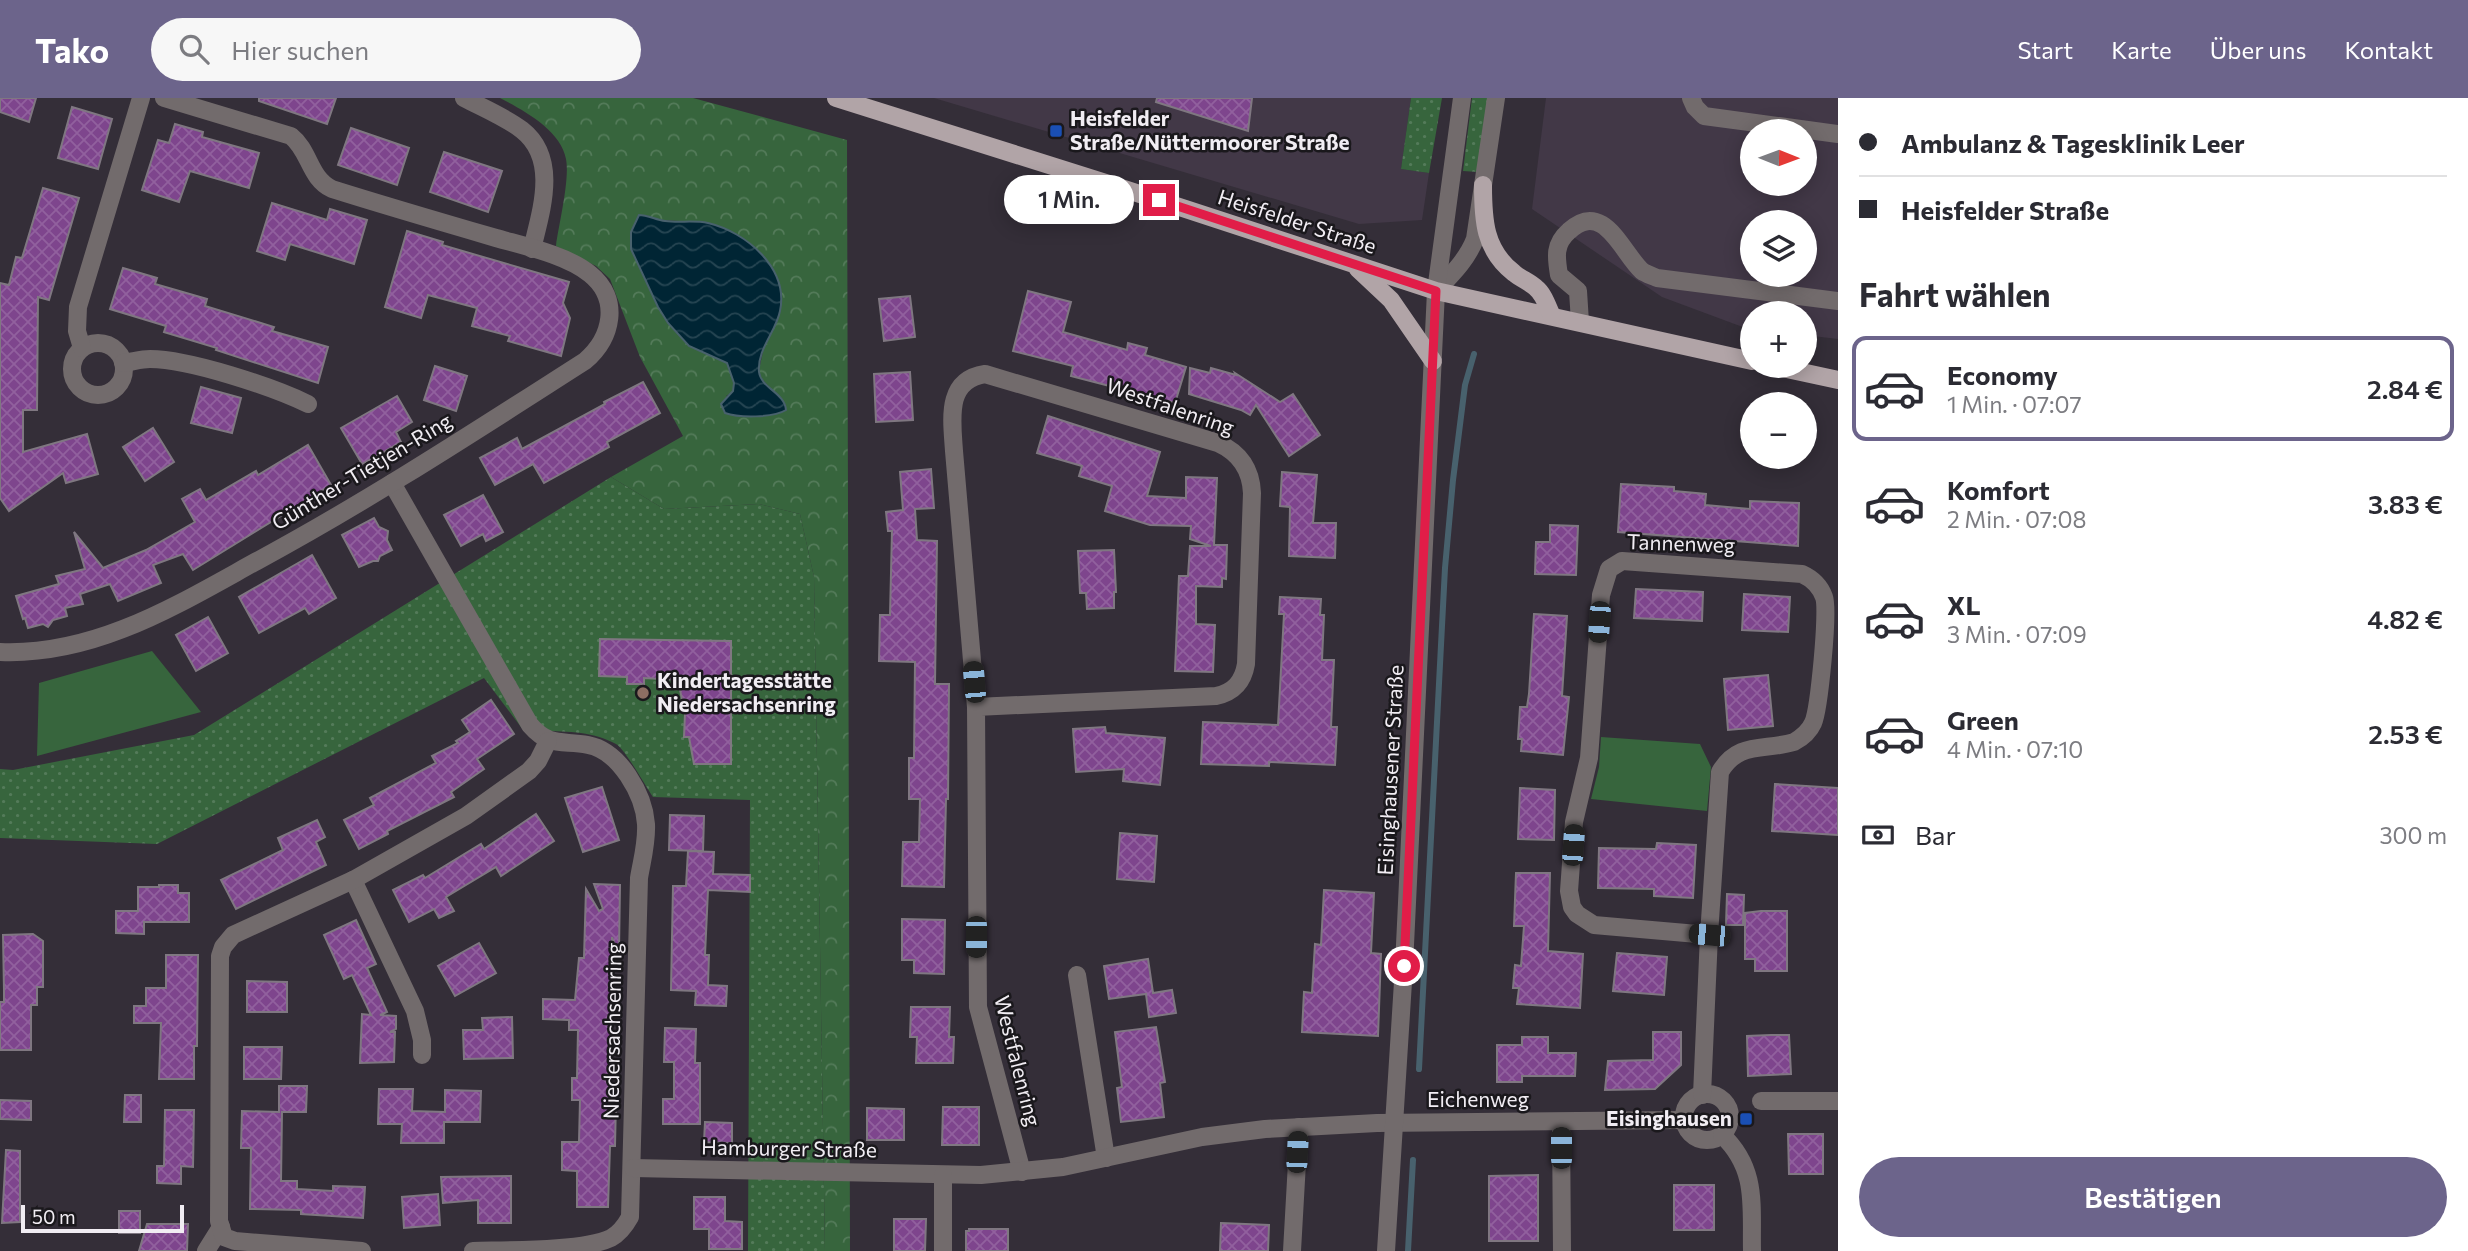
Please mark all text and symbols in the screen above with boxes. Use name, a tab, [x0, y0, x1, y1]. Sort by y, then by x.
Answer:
search box	[151, 18, 641, 81]
text: Tako	[35, 29, 109, 70]
icon: search	[175, 30, 213, 68]
text: Hier suchen	[231, 34, 369, 65]
text: Start	[2018, 35, 2073, 64]
text: Karte	[2111, 35, 2172, 64]
text: Über uns	[2210, 35, 2306, 64]
text: Kontakt	[2344, 35, 2433, 64]
place label: Heisfelder Straße/Nüttermoorer Straße	[1070, 105, 1350, 154]
north arrow	[1740, 119, 1816, 196]
map controls	[1740, 119, 1817, 469]
marker: Heisfelder Straße/Nüttermoorer Straße	[1048, 123, 1064, 139]
text: Ambulanz & Tagesklinik Leer	[1901, 127, 2245, 158]
callout: 1 Min.	[1005, 176, 1134, 224]
street label: Heisfelder Straße	[1215, 183, 1380, 258]
route end	[1143, 184, 1175, 216]
text: 1 Min.	[1038, 185, 1100, 213]
text: Heisfelder Straße	[1901, 194, 2109, 225]
button: layers	[1740, 210, 1817, 287]
text: Fahrt wählen	[1859, 274, 2051, 314]
button: +	[1740, 301, 1817, 378]
icon: car	[1863, 357, 1926, 420]
text: Economy	[1947, 359, 2058, 390]
street label: Westfalenring	[1103, 372, 1238, 439]
text: 2.84 €	[2367, 373, 2443, 404]
text: 1 Min. · 07:07	[1947, 390, 2082, 418]
button: −	[1740, 392, 1817, 469]
street label: Günther-Tietjen-Ring	[267, 407, 456, 534]
icon: car	[1863, 472, 1926, 535]
text: Komfort	[1947, 474, 2050, 505]
text: 3.83 €	[2368, 488, 2443, 519]
text: 2 Min. · 07:08	[1947, 505, 2086, 533]
street label: Tannenweg	[1626, 528, 1736, 557]
icon: car	[1863, 587, 1926, 650]
text: XL	[1947, 589, 1981, 620]
car	[1588, 600, 1611, 644]
text: 4.82 €	[2367, 603, 2443, 634]
text: 3 Min. · 07:09	[1947, 620, 2087, 648]
car	[962, 660, 987, 704]
street label: Eisinghausener Straße	[1372, 664, 1408, 876]
place label: Kindertagesstätte Niedersachsenring	[657, 667, 836, 716]
marker: Kindertagesstätte Niedersachsenring	[635, 685, 651, 701]
icon: car	[1863, 702, 1926, 765]
text: Green	[1947, 704, 2019, 735]
text: 2.53 €	[2368, 718, 2443, 749]
text: 4 Min. · 07:10	[1947, 735, 2083, 763]
icon: cash	[1859, 816, 1897, 854]
text: Bar	[1915, 819, 1956, 850]
text: 300 m	[2379, 821, 2447, 849]
car	[1562, 823, 1585, 867]
car	[966, 916, 987, 958]
car	[1688, 923, 1731, 947]
street label: Niedersachsenring	[597, 943, 626, 1119]
route start	[1388, 950, 1420, 982]
street label: Westfalenring	[990, 993, 1047, 1129]
street label: Eichenweg	[1427, 1086, 1529, 1111]
place label: Eisinghausen	[1606, 1105, 1732, 1130]
marker: Eisinghausen	[1738, 1111, 1754, 1127]
car	[1551, 1127, 1572, 1169]
car	[1286, 1130, 1309, 1174]
street label: Hamburger Straße	[701, 1133, 877, 1162]
button: Bestätigen	[1859, 1157, 2447, 1237]
scale bar	[21, 1202, 184, 1234]
text: 50 m	[32, 1205, 76, 1228]

